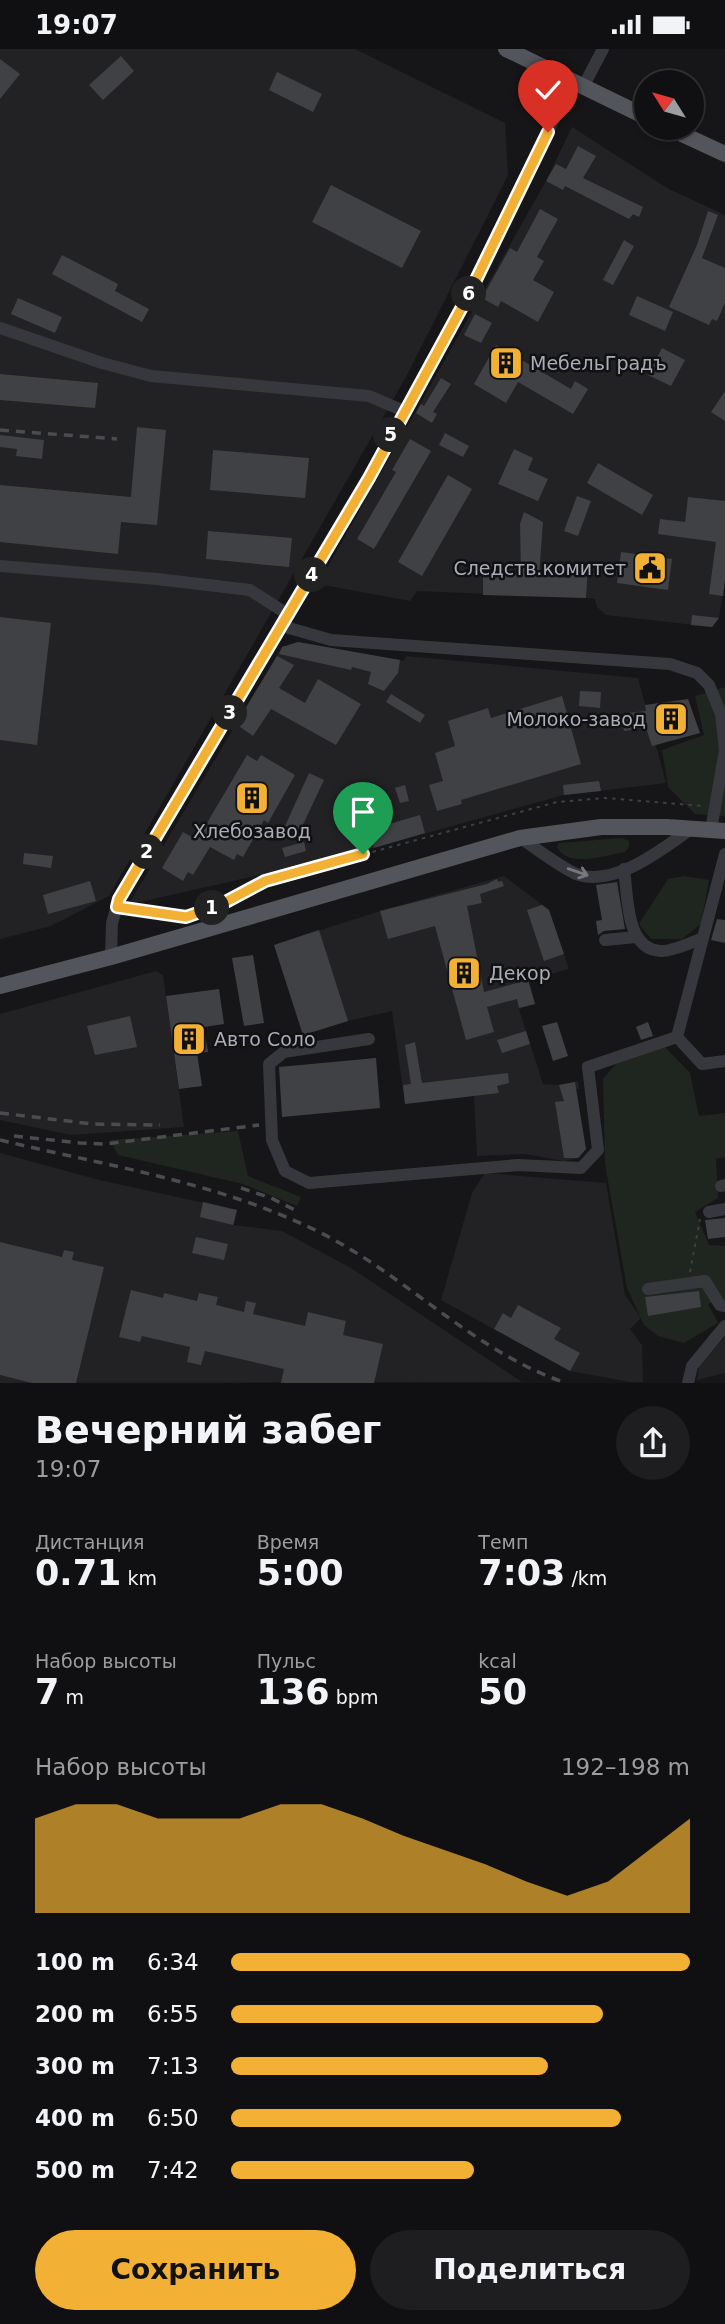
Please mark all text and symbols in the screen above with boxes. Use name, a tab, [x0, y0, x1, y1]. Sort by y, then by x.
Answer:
text: 19:07	[35, 10, 118, 40]
pin	[518, 60, 578, 132]
north arrow	[634, 70, 704, 140]
map controls	[634, 70, 704, 140]
icon: check	[529, 71, 567, 109]
pin: 6	[452, 277, 486, 311]
text: 6	[462, 282, 475, 304]
building icon: МебельГрадъ	[487, 344, 525, 382]
place label: МебельГрадъ	[530, 352, 667, 374]
pin: 5	[374, 417, 408, 453]
text: 5	[384, 423, 397, 445]
public building icon: Следств.комитет	[631, 549, 669, 587]
pin: 4	[294, 557, 330, 593]
place label: Следств.комитет	[453, 557, 626, 579]
text: 4	[305, 563, 318, 585]
pin: 3	[212, 695, 247, 731]
building icon: Молоко-завод	[652, 700, 690, 738]
text: 3	[223, 701, 236, 723]
place label: Молоко-завод	[507, 708, 646, 730]
building icon: Хлебозавод	[233, 779, 271, 817]
pin	[333, 782, 393, 854]
icon: arrive	[344, 793, 382, 831]
place label: Хлебозавод	[193, 820, 311, 842]
pin: 2	[130, 835, 164, 869]
text: 2	[140, 840, 153, 862]
one-way arrow	[567, 867, 589, 879]
pin: 1	[194, 891, 230, 925]
text: 1	[205, 896, 218, 918]
building icon: Декор	[445, 954, 483, 992]
place label: Декор	[489, 962, 551, 984]
building icon: Авто Соло	[170, 1020, 208, 1058]
place label: Авто Соло	[214, 1028, 316, 1050]
button: share	[616, 1406, 690, 1480]
text: Вечерний забег	[35, 1408, 381, 1452]
text: 19:07	[35, 1456, 101, 1482]
text: Дистанция	[35, 1531, 144, 1553]
text: Время	[257, 1531, 319, 1553]
text: Темп	[478, 1531, 528, 1553]
text: 0.71	[35, 1553, 121, 1593]
text: 5:00	[257, 1553, 344, 1593]
text: 7:03	[478, 1553, 565, 1593]
text: km	[121, 1567, 157, 1589]
text: /km	[565, 1567, 607, 1589]
text: Набор высоты	[35, 1650, 177, 1672]
text: Пульс	[257, 1650, 316, 1672]
text: kcal	[478, 1650, 517, 1672]
text: 7	[35, 1672, 59, 1712]
text: 136	[257, 1672, 330, 1712]
text: 50	[478, 1672, 527, 1712]
text: m	[59, 1686, 84, 1708]
text: bpm	[330, 1686, 378, 1708]
text: Набор высоты	[35, 1754, 207, 1780]
text: 192–198 m	[561, 1754, 690, 1780]
text: 100 m	[35, 1949, 115, 1975]
text: 6:34	[147, 1949, 199, 1975]
text: 200 m	[35, 2001, 115, 2027]
text: 6:55	[147, 2001, 199, 2027]
text: 300 m	[35, 2053, 115, 2079]
text: 7:13	[147, 2053, 199, 2079]
text: 400 m	[35, 2105, 115, 2131]
text: 6:50	[147, 2105, 199, 2131]
text: 500 m	[35, 2157, 115, 2183]
text: 7:42	[147, 2157, 199, 2183]
button: Сохранить	[35, 2230, 356, 2310]
button: Поделиться	[370, 2230, 690, 2310]

